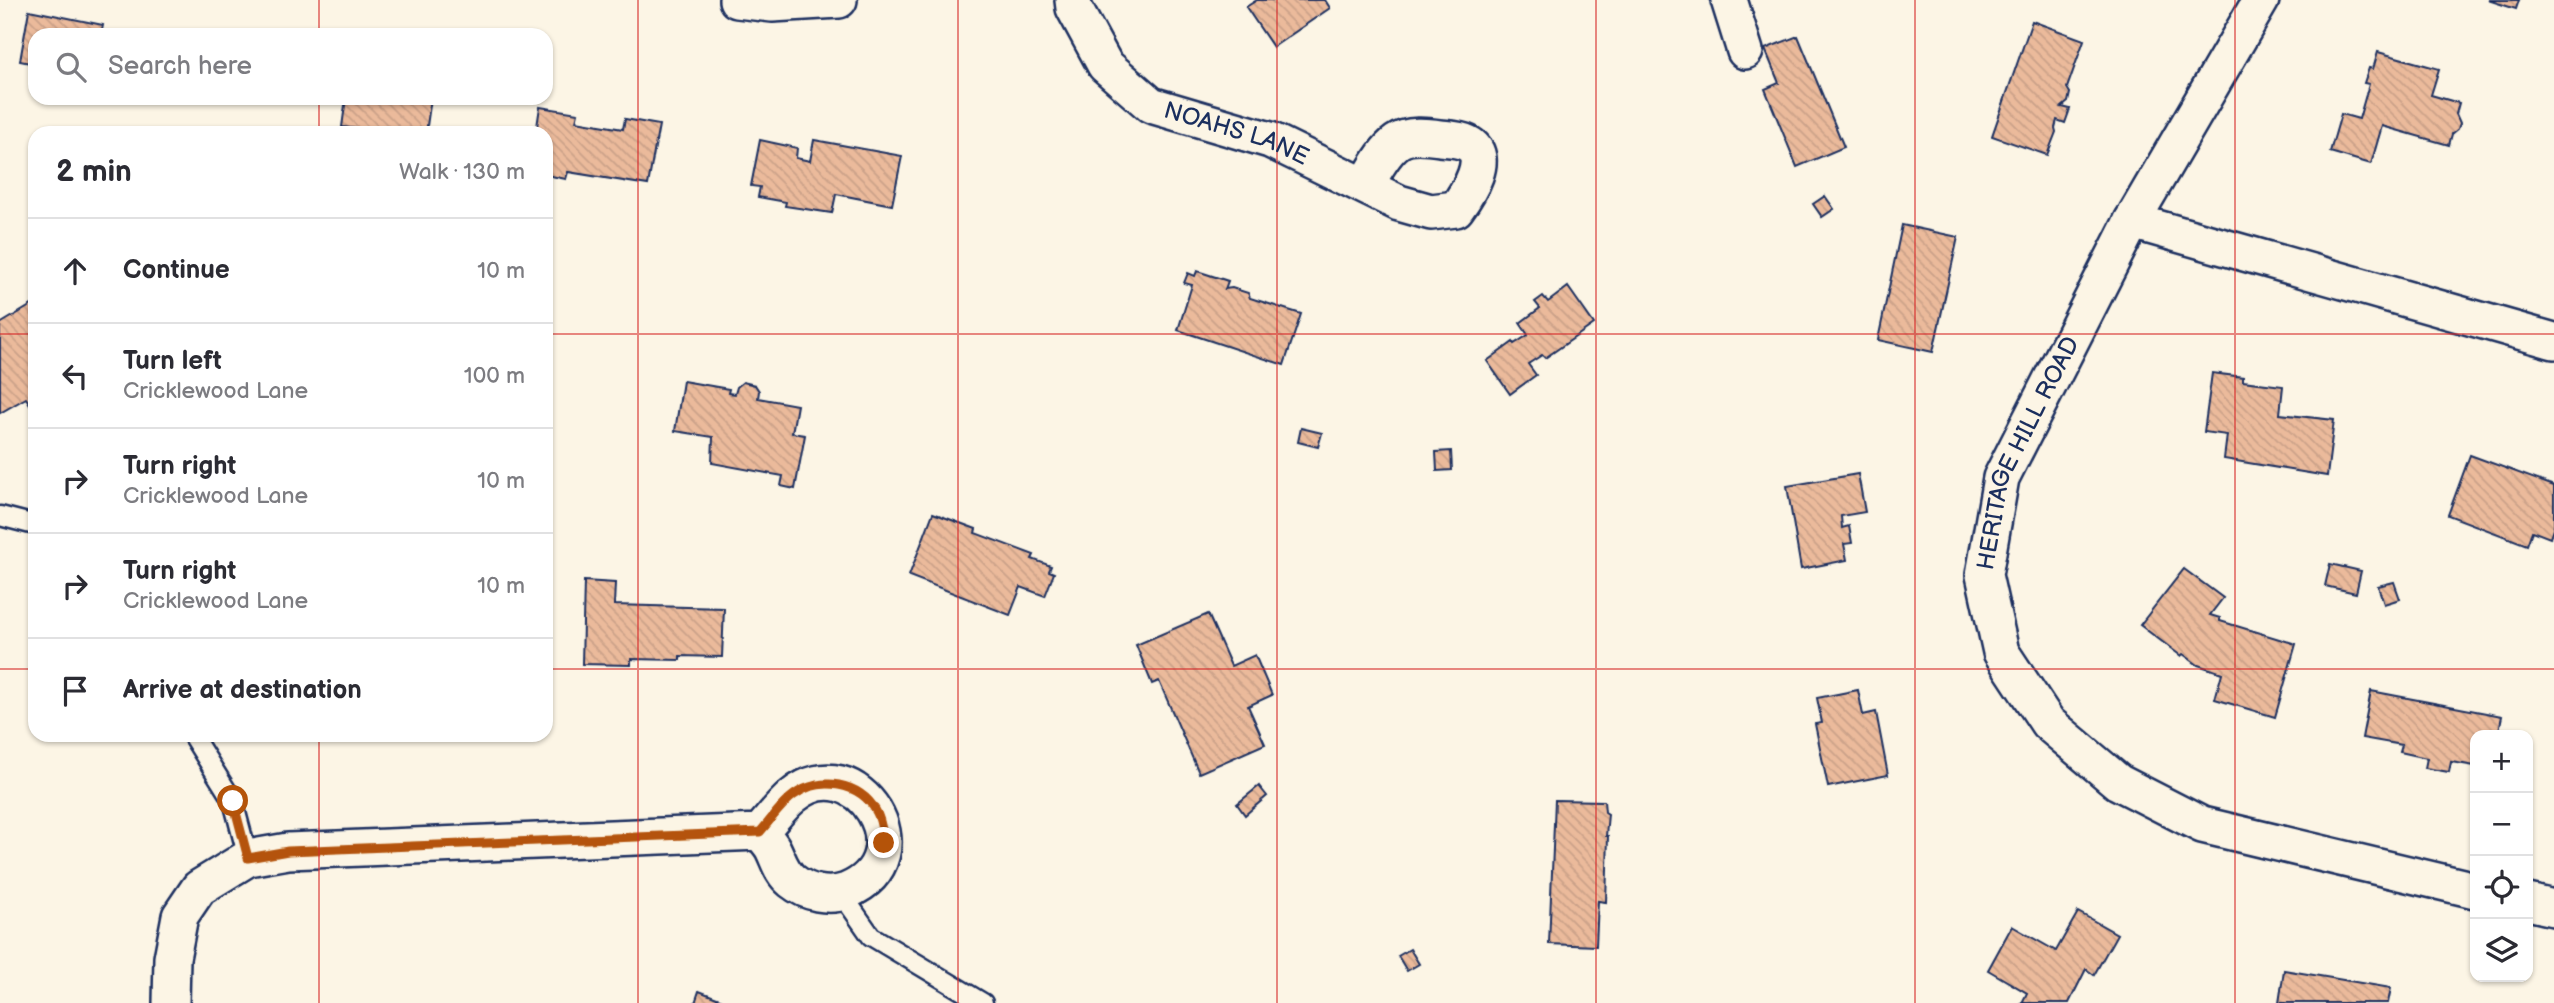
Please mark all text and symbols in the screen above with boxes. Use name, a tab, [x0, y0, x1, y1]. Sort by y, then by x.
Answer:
search box	[28, 28, 553, 105]
icon: search	[52, 48, 90, 86]
text: Search here	[108, 51, 252, 82]
street label: NOAHS LANE	[1161, 95, 1314, 171]
text: 2 min	[56, 154, 132, 190]
text: Walk · 130 m	[399, 158, 525, 186]
icon: ahead	[56, 252, 94, 290]
text: Continue	[123, 255, 230, 286]
text: 10 m	[477, 257, 525, 285]
street label: HERITAGE HILL ROAD	[1971, 331, 2085, 572]
text: Turn left	[123, 346, 222, 377]
icon: left	[56, 357, 94, 395]
text: 100 m	[464, 362, 525, 390]
text: Cricklewood Lane	[123, 377, 308, 405]
text: Turn right	[123, 451, 236, 482]
icon: right	[56, 462, 94, 500]
text: 10 m	[477, 467, 525, 495]
text: Cricklewood Lane	[123, 482, 308, 510]
text: Turn right	[123, 556, 236, 587]
icon: right	[56, 567, 94, 605]
text: 10 m	[477, 572, 525, 600]
text: Cricklewood Lane	[123, 587, 308, 615]
icon: arrive	[56, 672, 94, 710]
text: Arrive at destination	[123, 675, 362, 706]
map controls	[2470, 730, 2533, 982]
button: +	[2470, 730, 2533, 793]
route start	[217, 785, 248, 816]
button: −	[2470, 793, 2533, 856]
route end	[868, 827, 899, 858]
button: locate	[2470, 856, 2533, 919]
button: layers	[2470, 919, 2533, 982]

